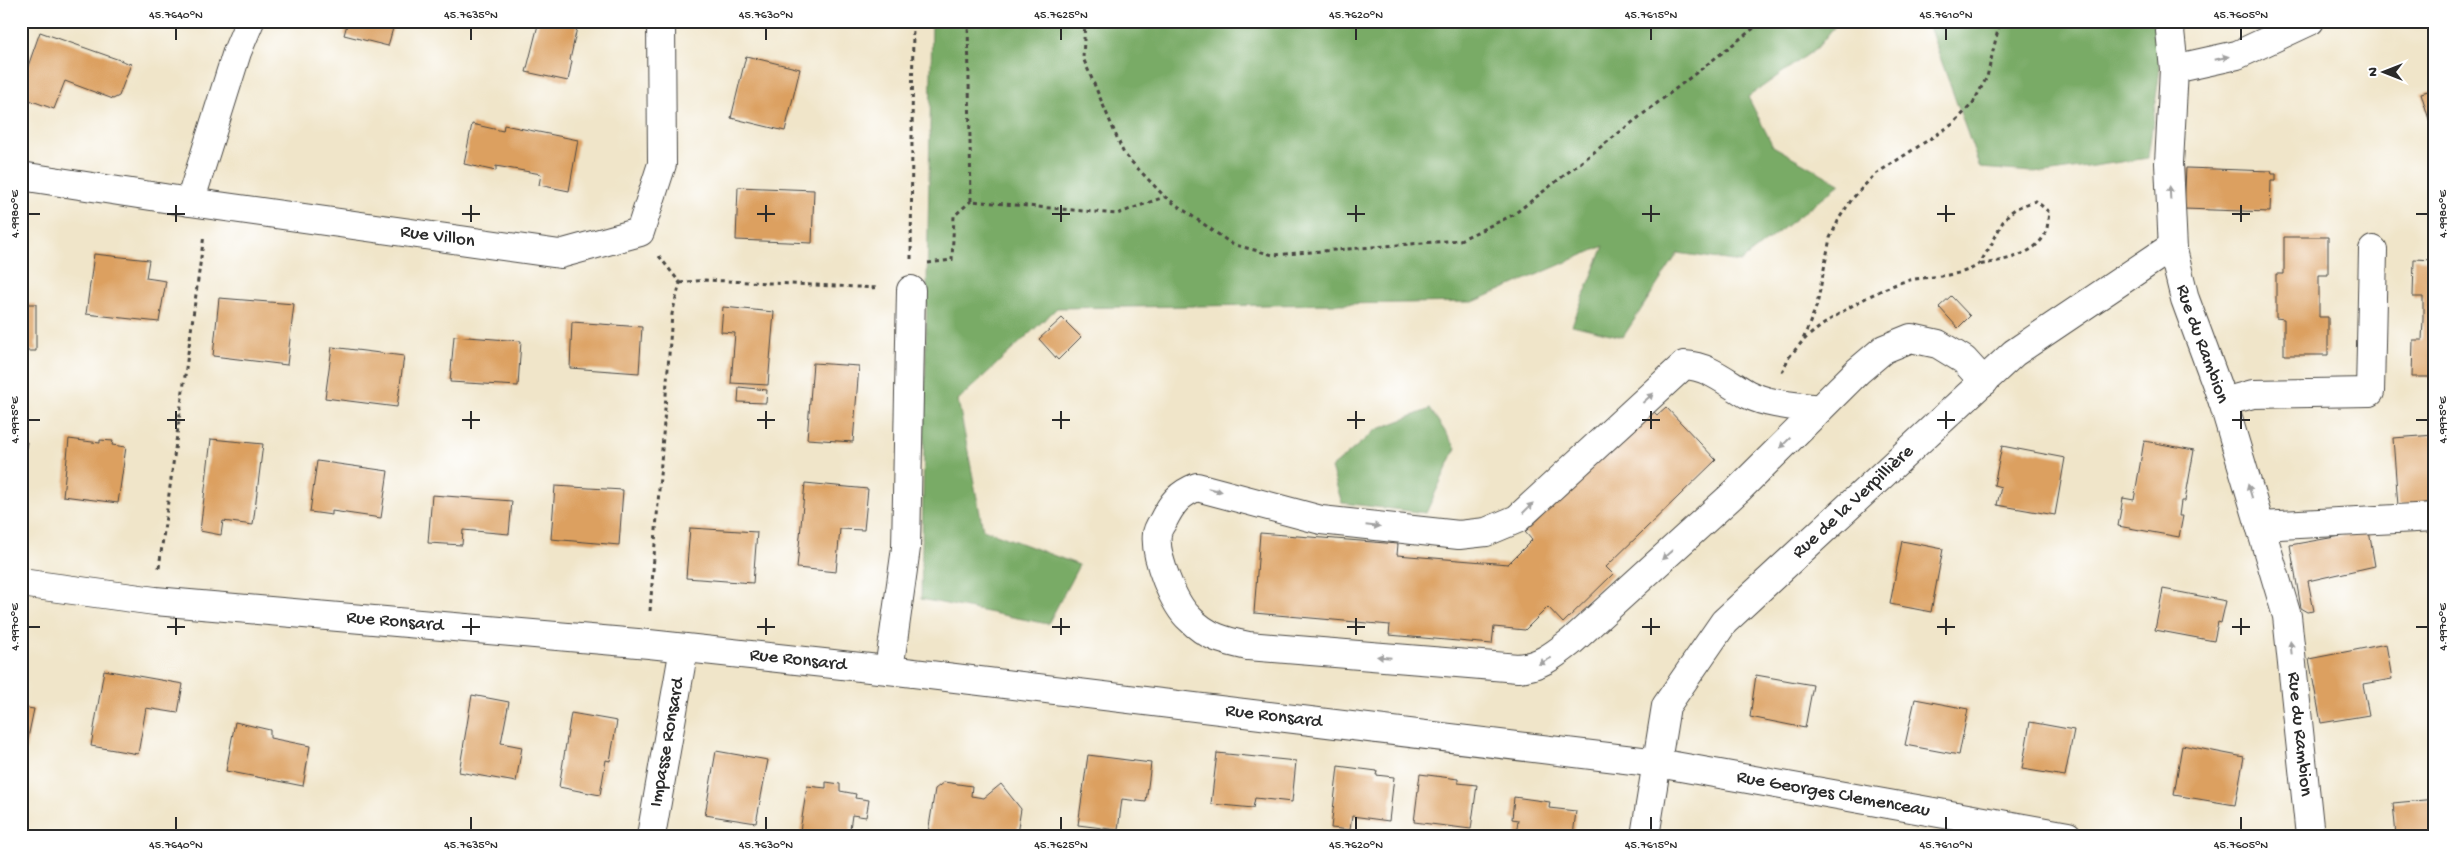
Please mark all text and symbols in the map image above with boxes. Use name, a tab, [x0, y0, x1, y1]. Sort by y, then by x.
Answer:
text: 45.7640°N	[149, 9, 203, 23]
text: 45.7635°N	[444, 9, 498, 23]
text: 45.7630°N	[739, 9, 793, 23]
text: 45.7625°N	[1034, 9, 1088, 23]
text: 45.7620°N	[1329, 9, 1383, 23]
text: 45.7615°N	[1625, 9, 1677, 23]
text: 45.7610°N	[1920, 9, 1973, 23]
text: 45.7605°N	[2214, 9, 2268, 23]
north arrow	[2358, 48, 2408, 98]
one-way arrow	[2214, 54, 2229, 62]
text: N	[2365, 67, 2382, 77]
one-way arrow	[2166, 184, 2174, 200]
text: 4.9980°E	[9, 190, 23, 238]
text: 4.9980°E	[2437, 190, 2451, 238]
street label: Rue Villon	[399, 220, 476, 253]
street label: Rue du Rambion	[2170, 282, 2234, 407]
one-way arrow	[1641, 392, 1653, 404]
text: 4.9975°E	[9, 396, 23, 443]
text: 4.9975°E	[2437, 396, 2451, 443]
one-way arrow	[1779, 437, 1791, 449]
street label: Rue de la Verpillière	[1788, 440, 1919, 564]
one-way arrow	[2245, 484, 2253, 499]
one-way arrow	[1208, 487, 1224, 495]
one-way arrow	[1522, 502, 1534, 514]
one-way arrow	[1366, 522, 1382, 530]
one-way arrow	[1661, 549, 1673, 561]
text: 4.9970°E	[9, 603, 23, 651]
text: 4.9970°E	[2437, 603, 2451, 651]
street label: Rue Ronsard	[345, 606, 446, 638]
one-way arrow	[2287, 640, 2295, 656]
street label: Rue Ronsard	[748, 644, 850, 677]
one-way arrow	[1376, 653, 1392, 661]
one-way arrow	[1537, 657, 1552, 665]
street label: Rue du Rambion	[2281, 671, 2317, 798]
street label: Impasse Ronsard	[645, 674, 690, 809]
street label: Rue Ronsard	[1224, 699, 1325, 734]
street label: Rue Georges Clemenceau	[1735, 766, 1932, 823]
text: 45.7640°N	[149, 839, 203, 853]
text: 45.7635°N	[444, 839, 498, 853]
text: 45.7630°N	[739, 839, 793, 853]
text: 45.7625°N	[1034, 839, 1088, 853]
text: 45.7620°N	[1329, 839, 1383, 853]
text: 45.7615°N	[1625, 839, 1677, 853]
text: 45.7610°N	[1920, 839, 1973, 853]
text: 45.7605°N	[2214, 839, 2268, 853]

